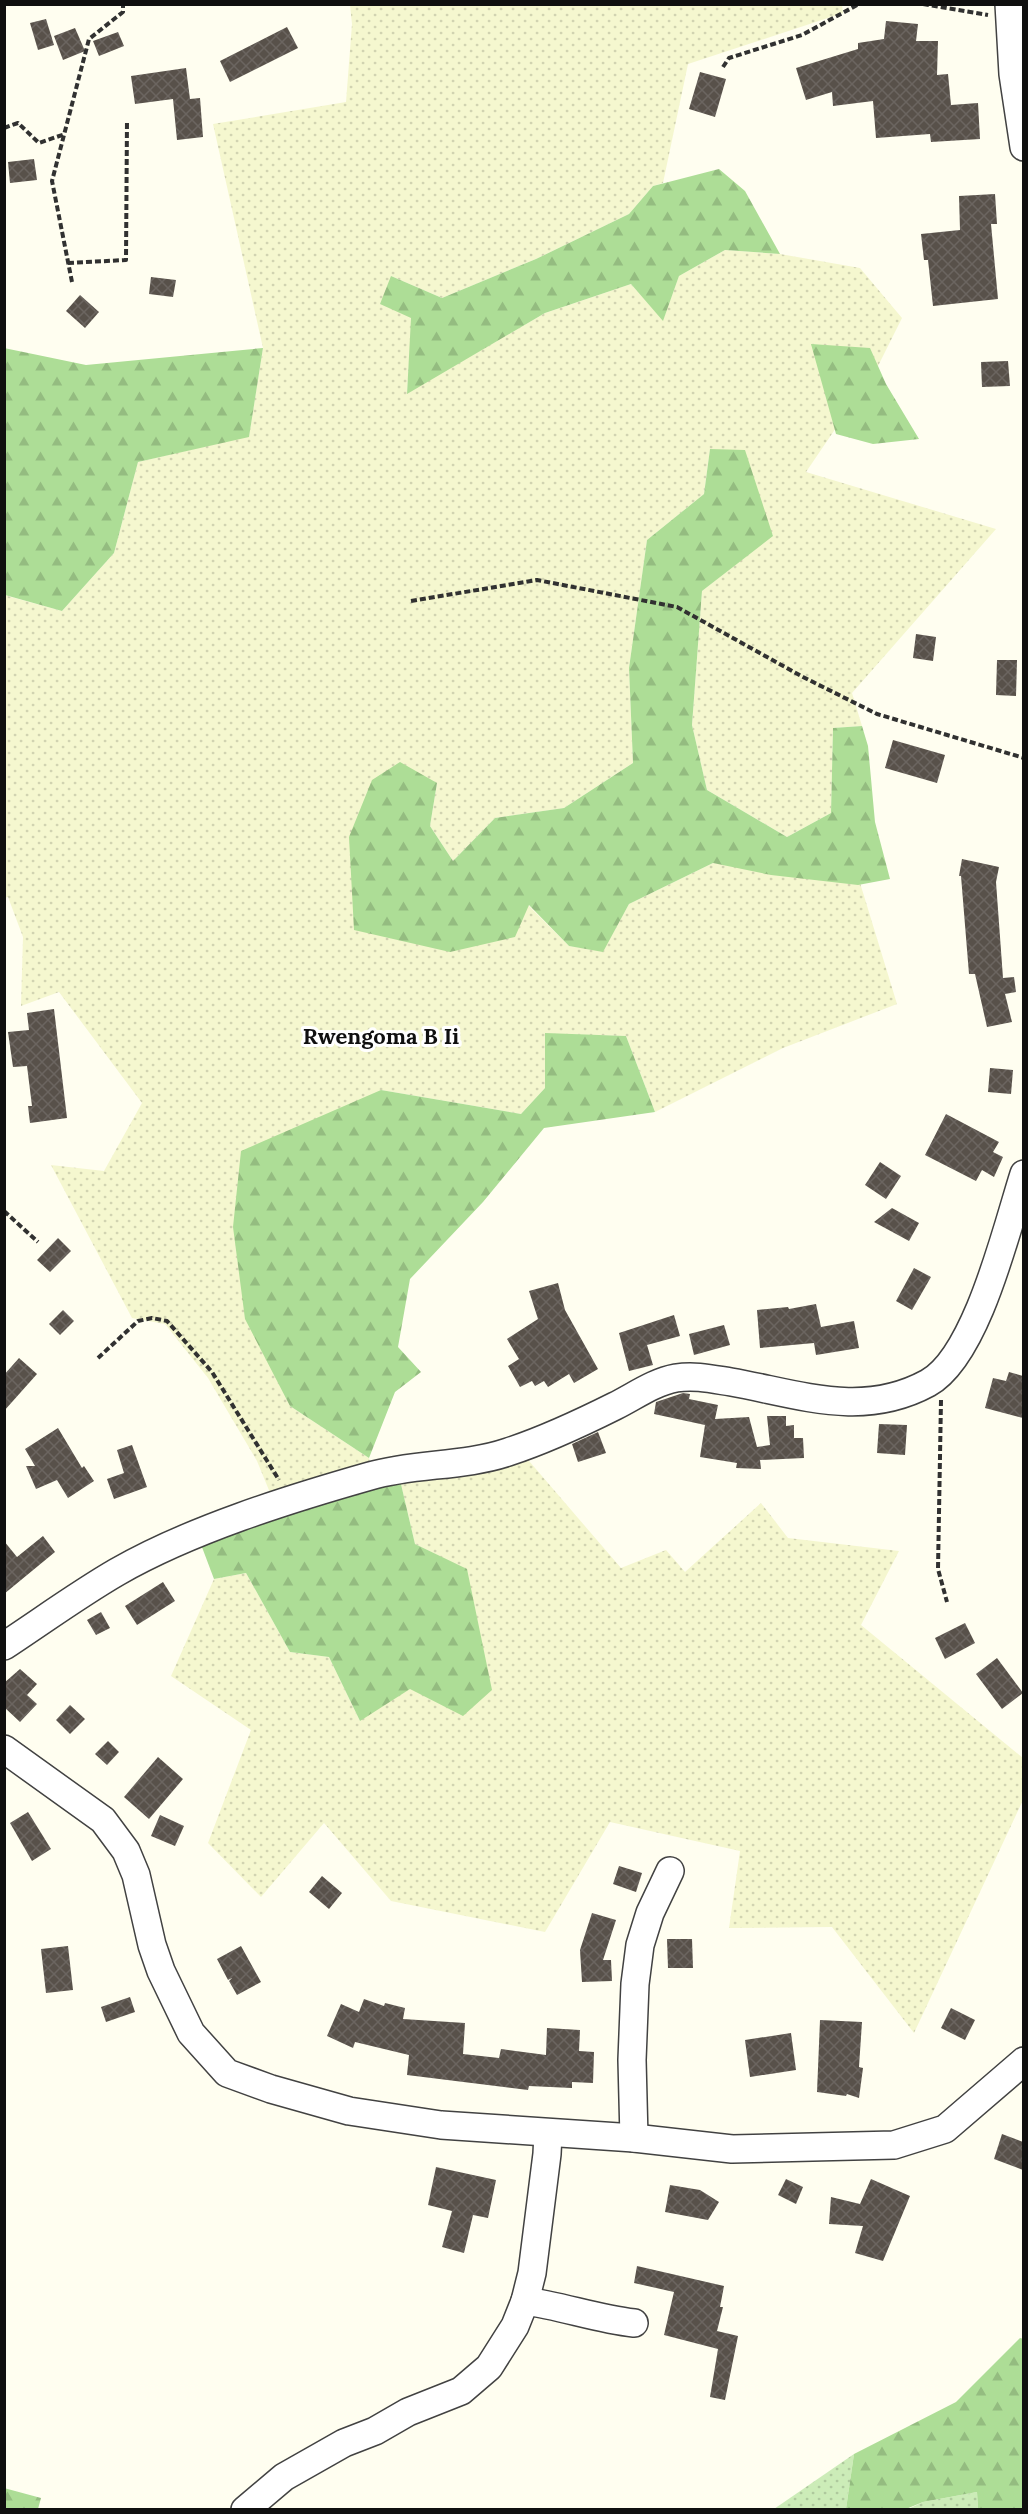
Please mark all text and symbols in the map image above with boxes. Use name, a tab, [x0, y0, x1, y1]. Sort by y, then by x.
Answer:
district label: Rwengoma B Ii	[303, 1022, 459, 1050]

